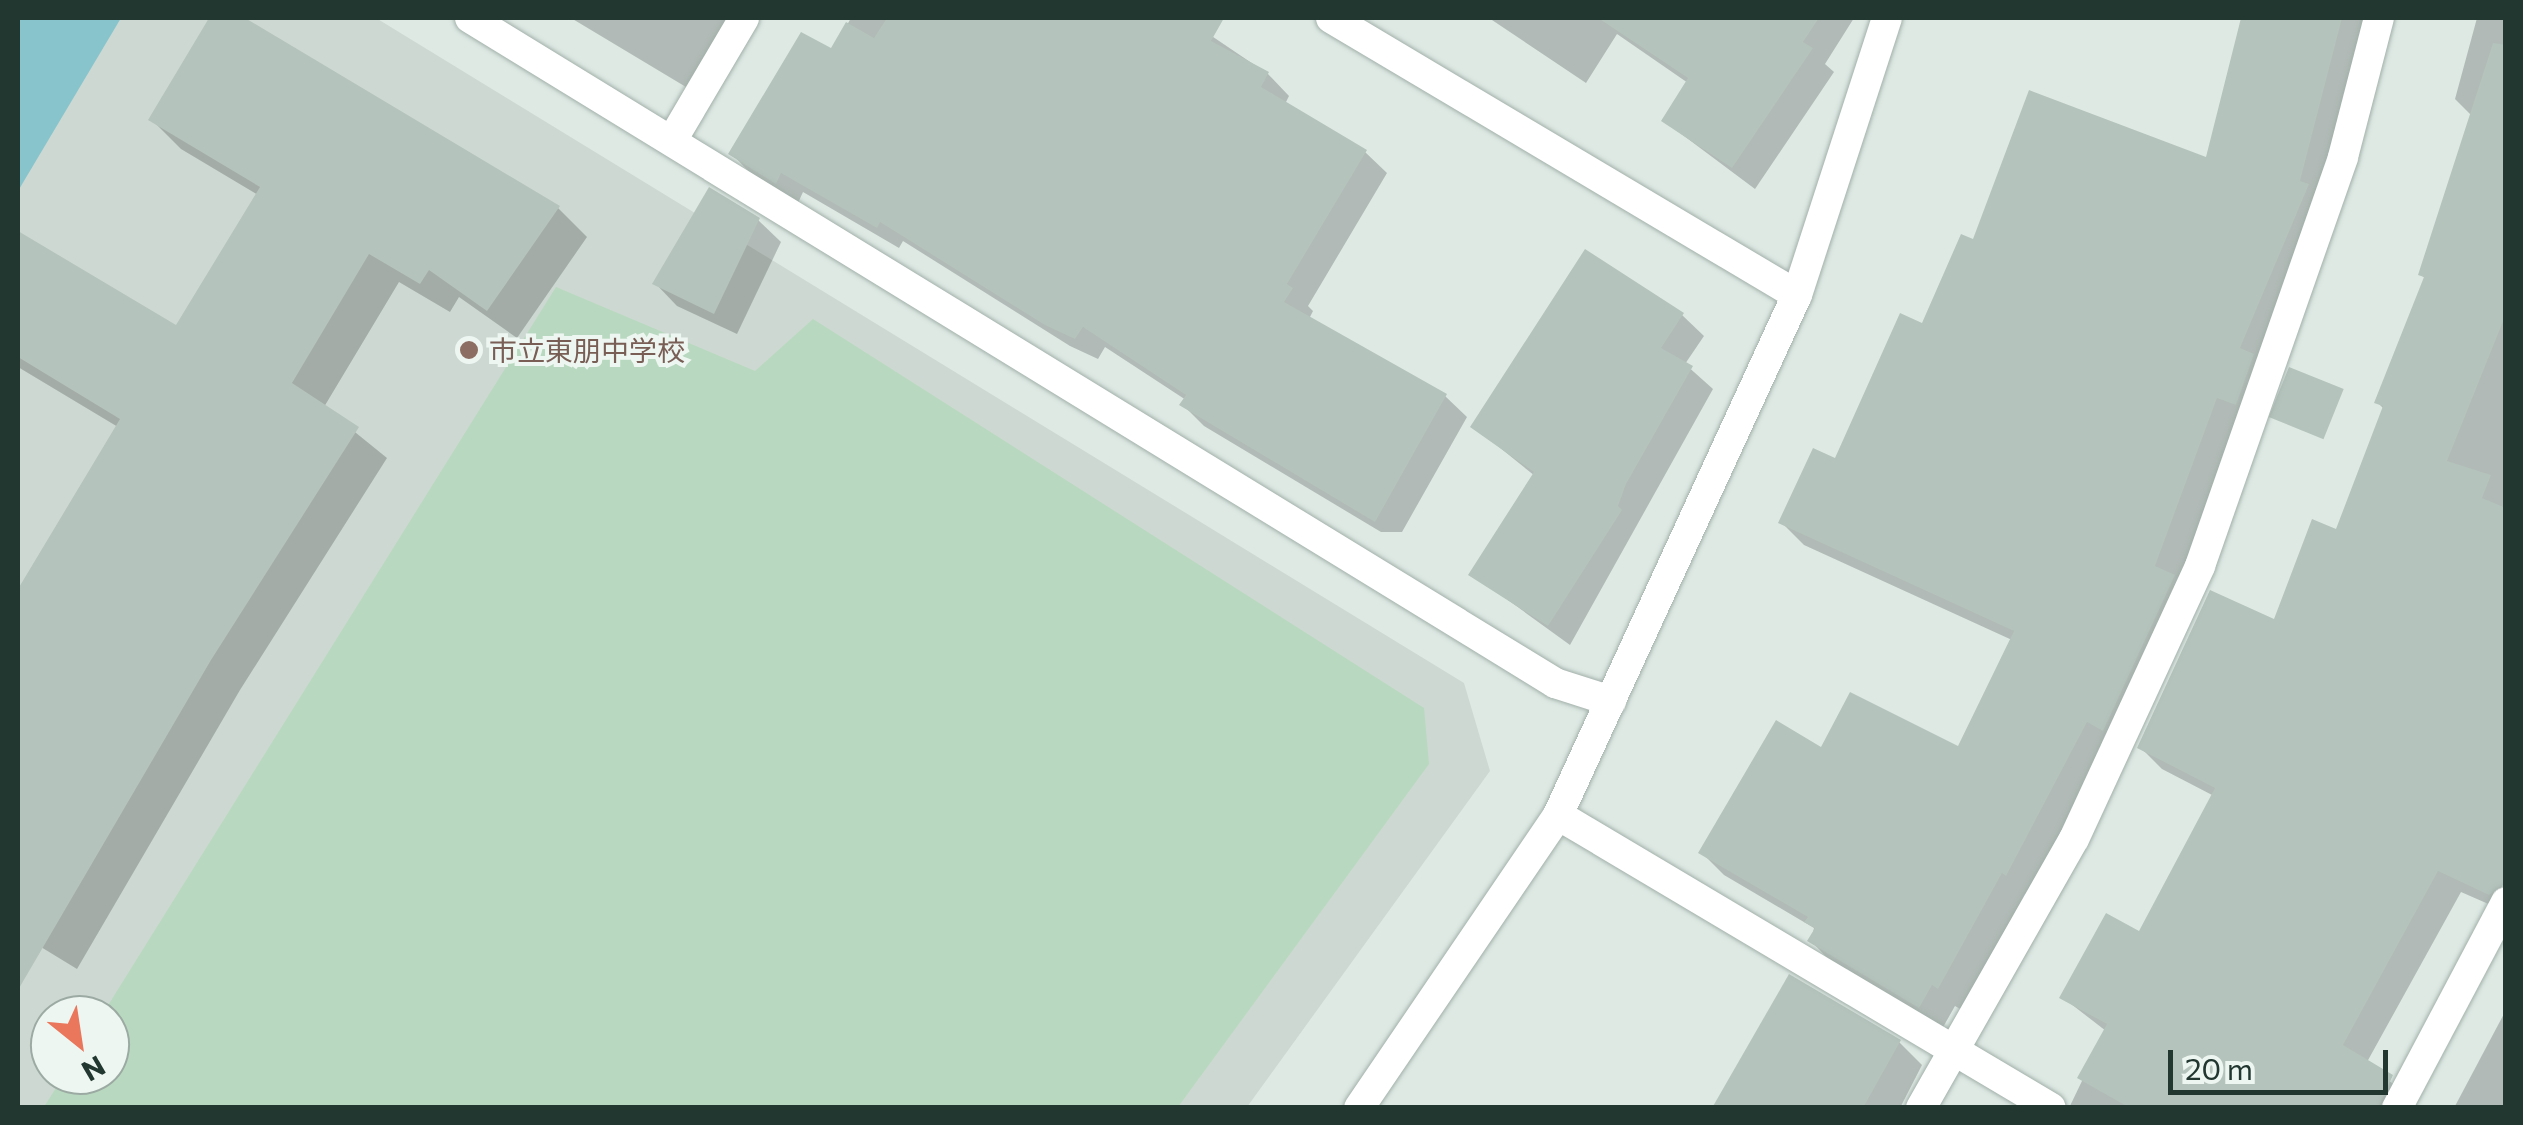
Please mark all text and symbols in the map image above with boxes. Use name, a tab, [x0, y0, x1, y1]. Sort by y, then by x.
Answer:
place label: 市立東朋中学校	[489, 333, 685, 367]
marker: 市立東朋中学校	[458, 339, 480, 361]
north arrow	[30, 995, 130, 1095]
scale bar	[2173, 1030, 2393, 1092]
text: N	[76, 1049, 112, 1089]
text: 20 m	[2185, 1049, 2253, 1086]

